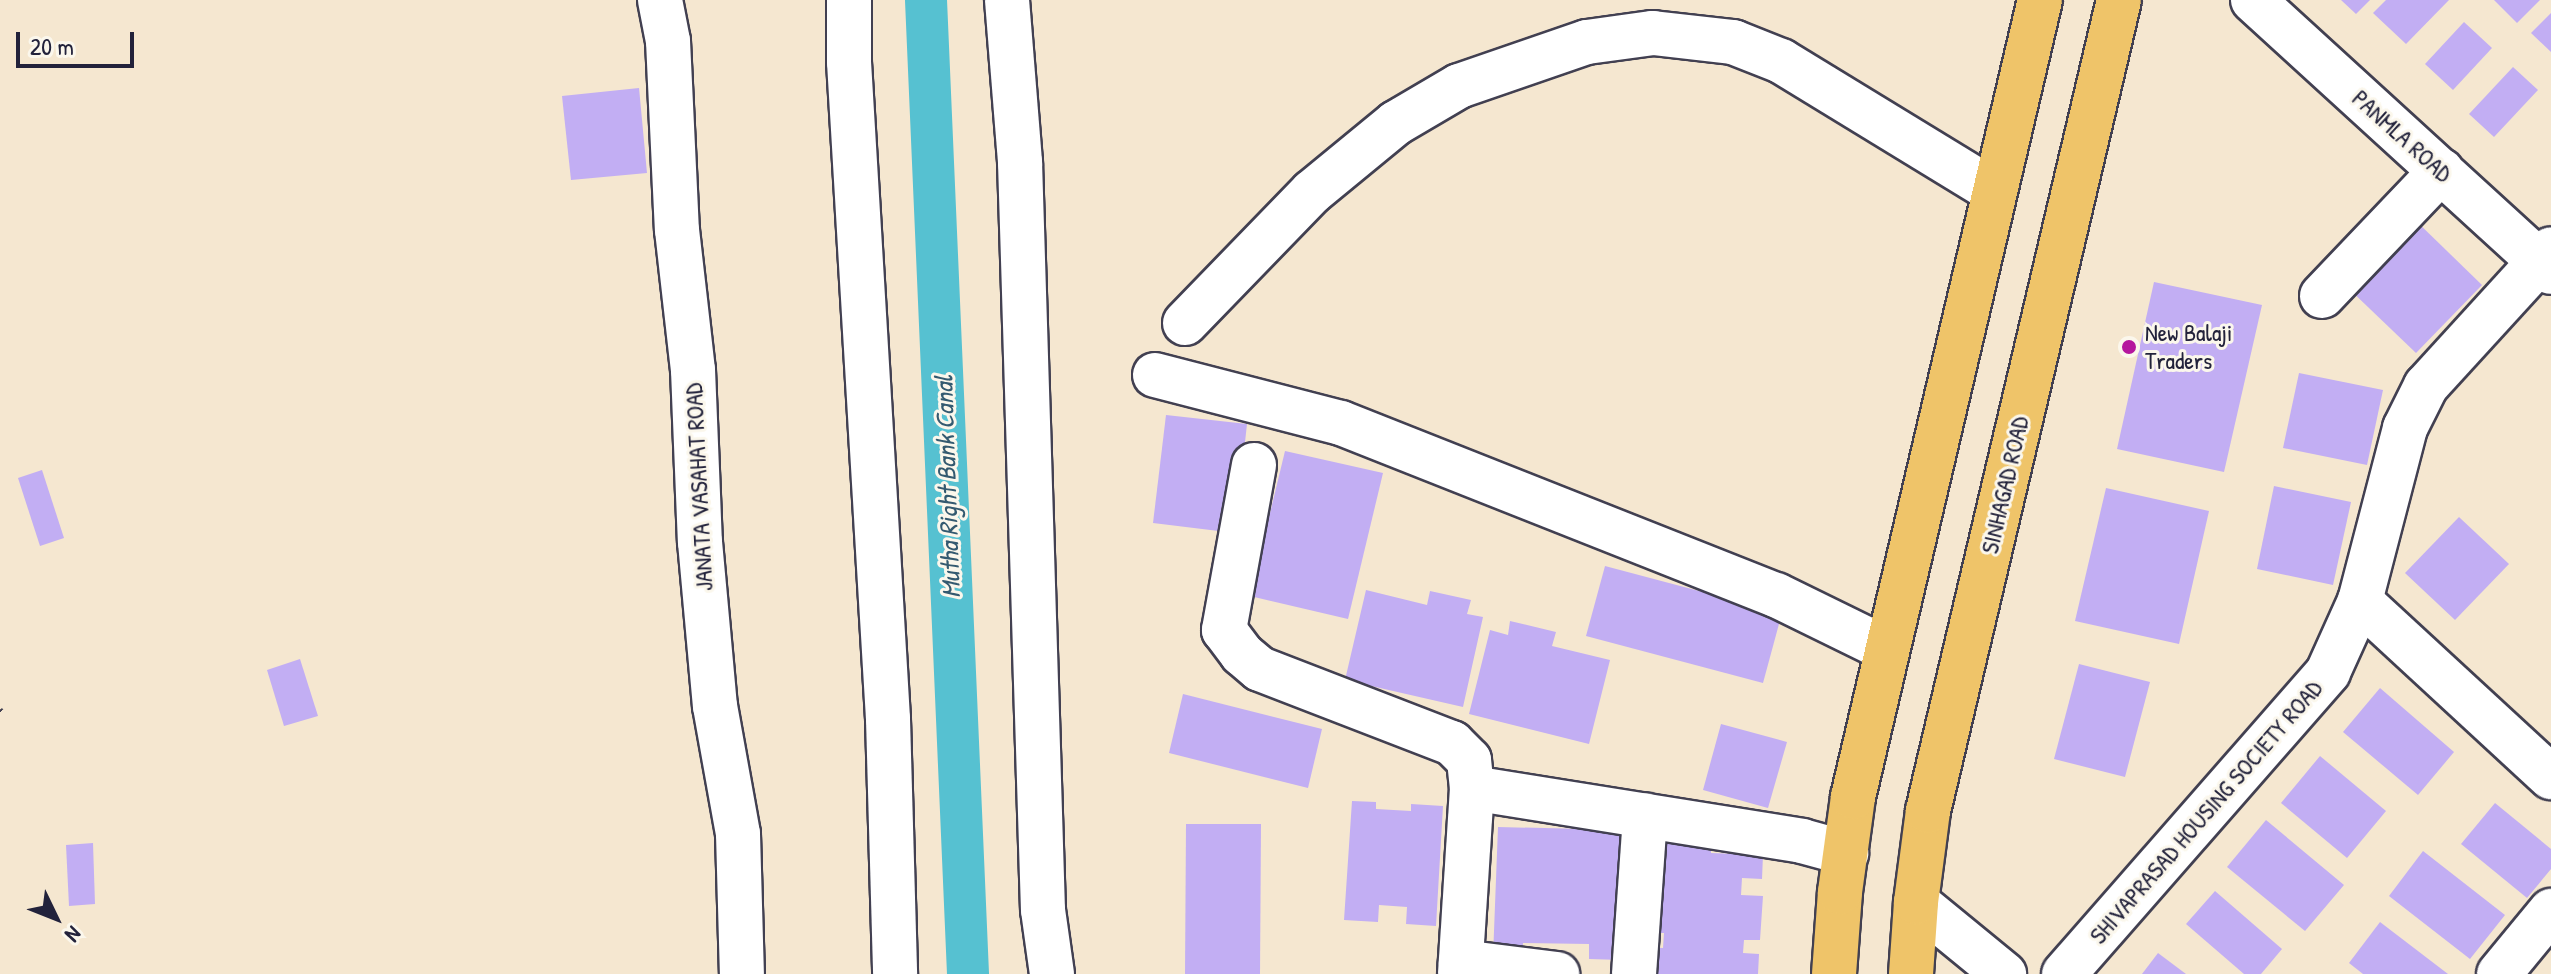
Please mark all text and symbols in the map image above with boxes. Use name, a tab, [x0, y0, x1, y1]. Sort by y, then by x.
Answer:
scale bar	[20, 16, 138, 66]
text: 20 m	[30, 30, 74, 62]
street label: PANMLA ROAD	[2346, 84, 2458, 188]
place label: New Balaji Traders	[2145, 319, 2232, 375]
marker: New Balaji Traders	[2120, 338, 2138, 356]
water label: Mutha Right Bank Canal	[928, 375, 966, 599]
street label: JANATA VASAHAT ROAD	[679, 382, 719, 592]
street label: SINHAGAD ROAD	[1975, 414, 2035, 556]
street label: SHIVAPRASAD HOUSING SOCIETY ROAD	[2084, 674, 2328, 950]
north arrow	[16, 878, 96, 958]
text: N	[59, 920, 89, 949]

